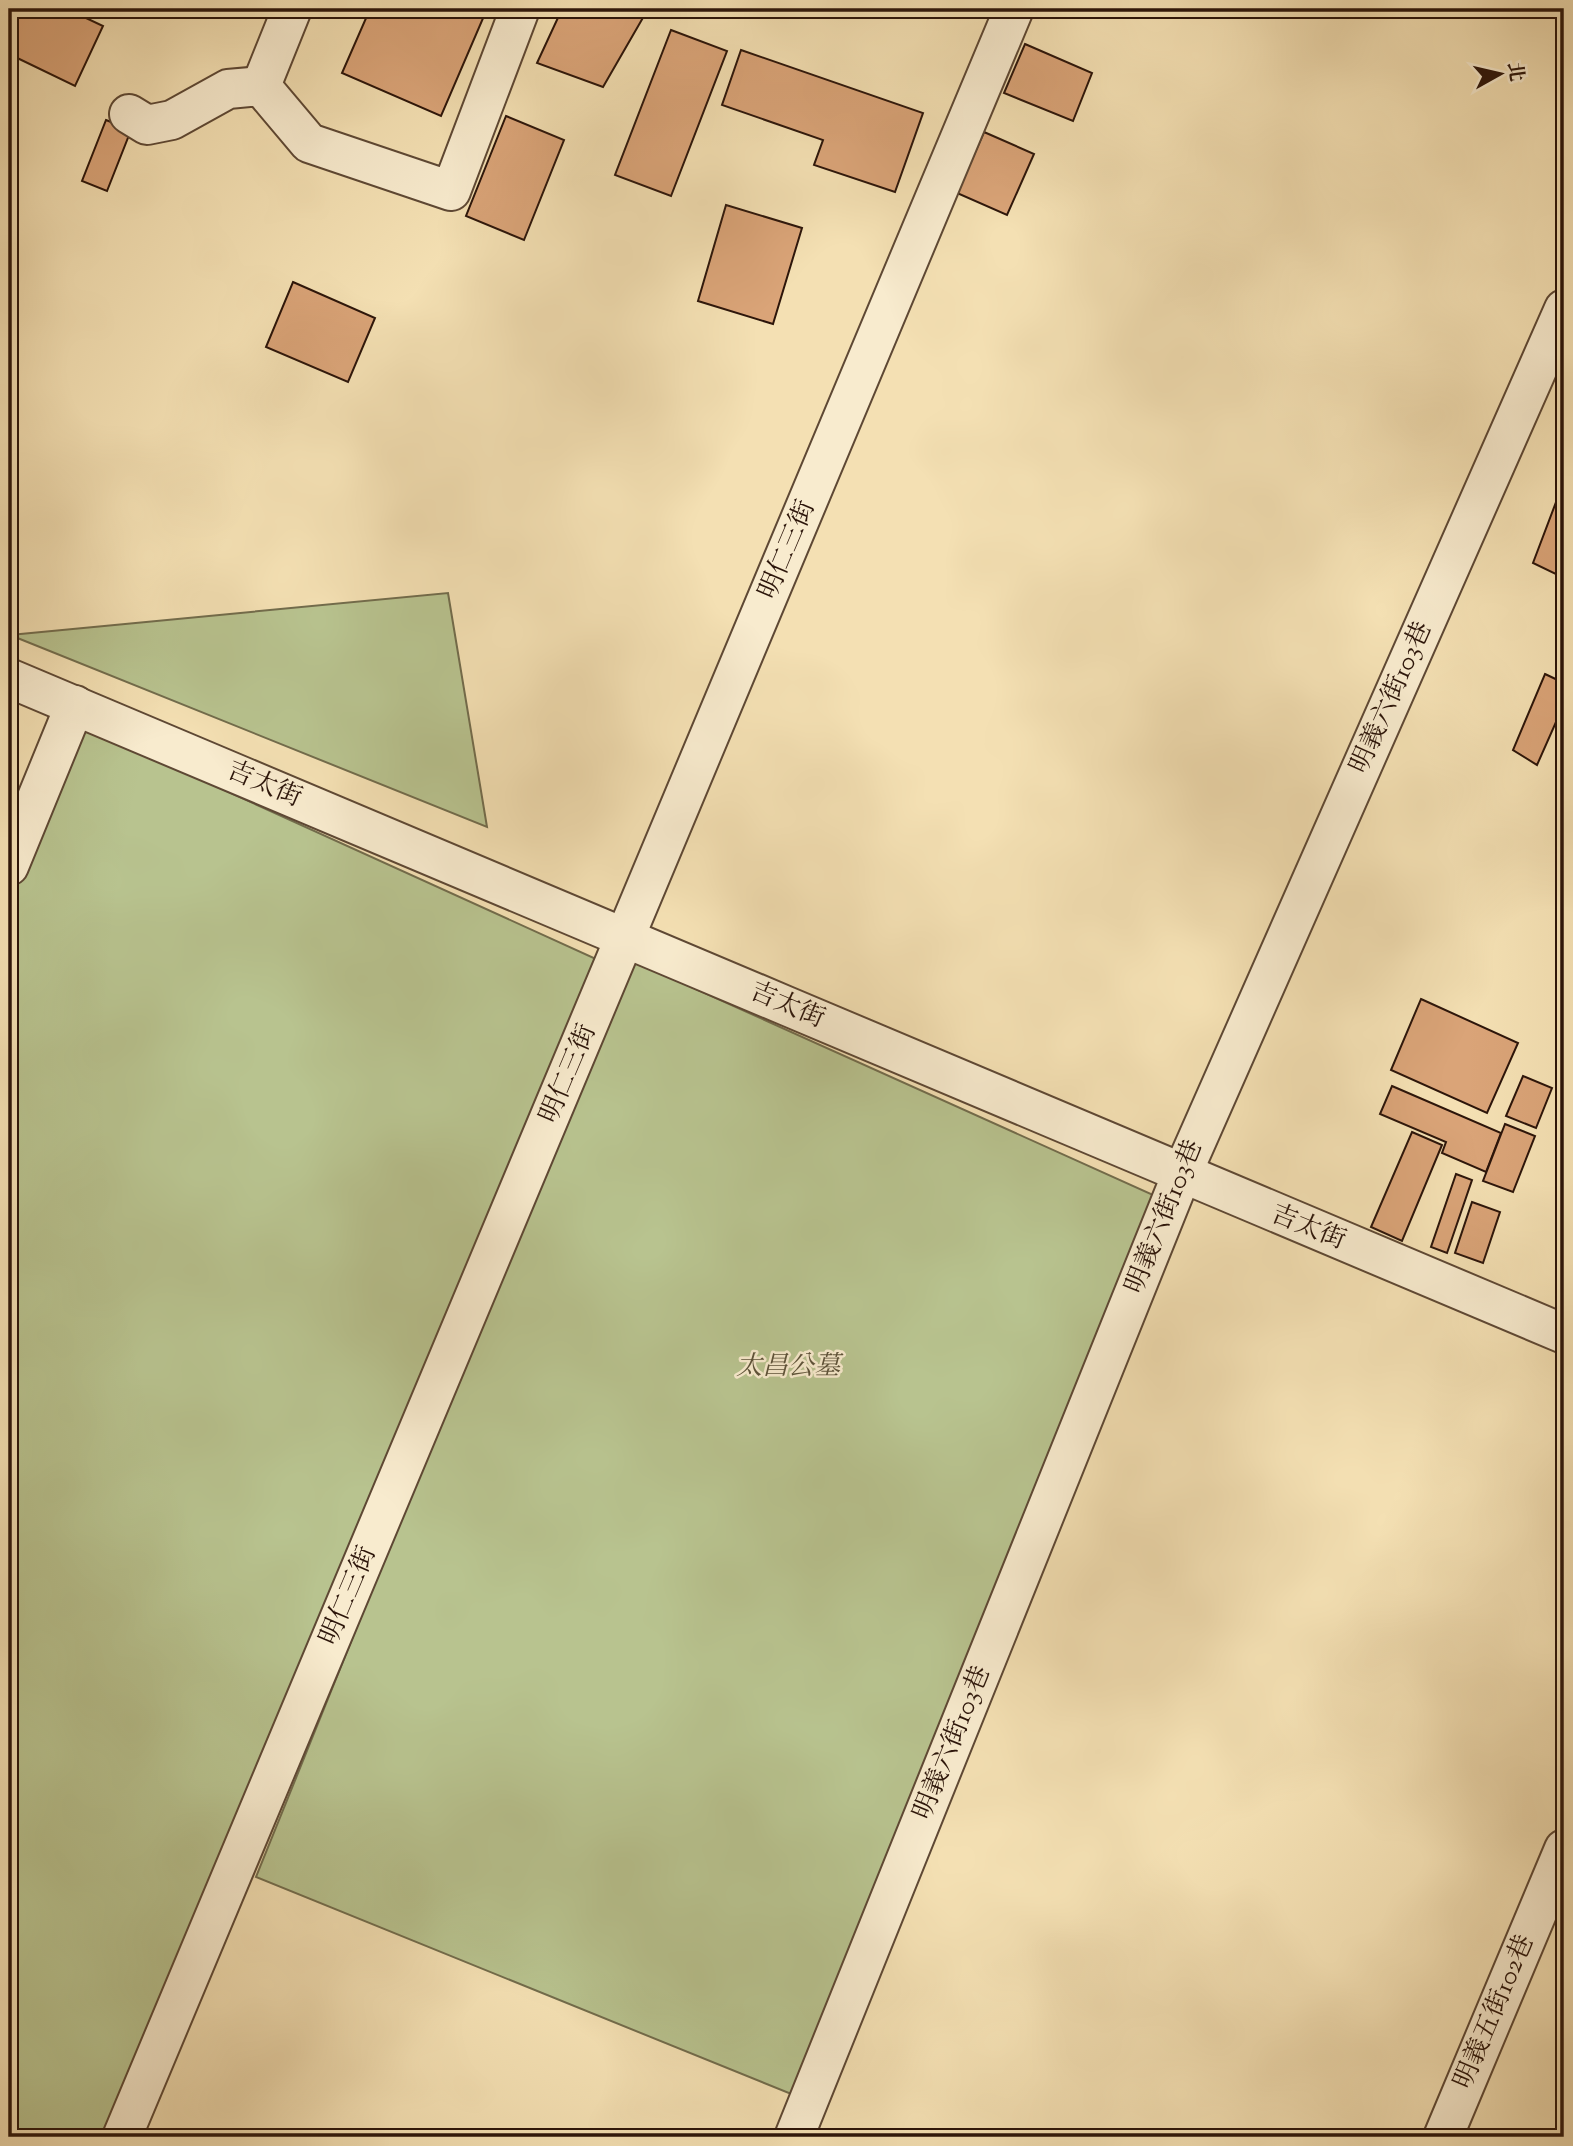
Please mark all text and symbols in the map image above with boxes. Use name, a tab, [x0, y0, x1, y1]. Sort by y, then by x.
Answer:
north arrow	[1464, 38, 1534, 108]
text: 北	[1500, 61, 1529, 83]
street label: 明仁三街	[751, 495, 825, 605]
street label: 明義六街103巷	[1342, 616, 1442, 780]
street label: 吉太街	[221, 753, 307, 817]
street label: 吉太街	[744, 974, 830, 1038]
street label: 明仁三街	[532, 1019, 606, 1129]
street label: 明義六街103巷	[1117, 1135, 1213, 1299]
street label: 吉太街	[1265, 1196, 1351, 1260]
park label: 太昌公墓	[736, 1349, 844, 1386]
street label: 明仁三街	[312, 1541, 386, 1651]
street label: 明義六街103巷	[905, 1661, 1001, 1825]
street label: 明義五街102巷	[1446, 1929, 1544, 2095]

